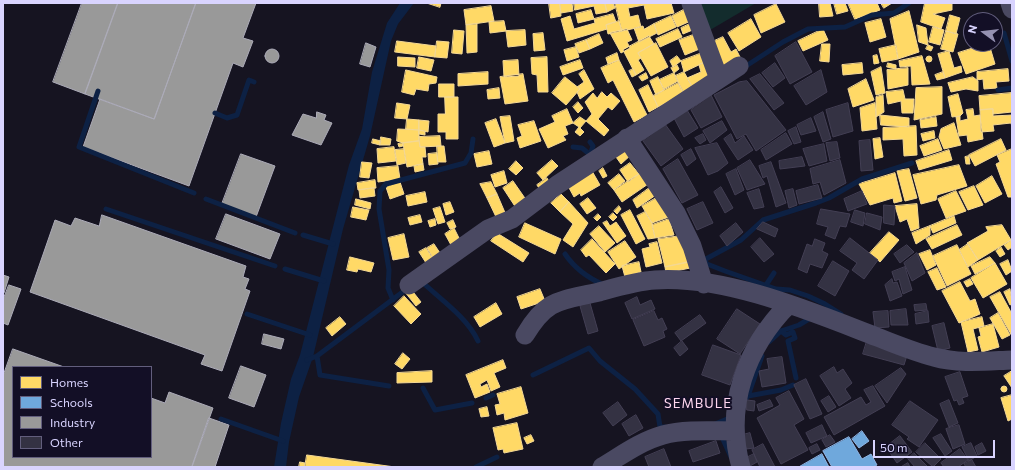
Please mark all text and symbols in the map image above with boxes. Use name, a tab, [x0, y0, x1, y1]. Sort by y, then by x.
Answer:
north arrow	[963, 12, 1003, 52]
text: N	[965, 23, 979, 35]
legend	[12, 366, 152, 458]
text: Homes	[50, 375, 88, 389]
text: Schools	[50, 395, 93, 409]
district label: SEMBULE	[664, 396, 732, 412]
text: Industry	[50, 415, 95, 429]
scale bar	[875, 432, 997, 458]
text: Other	[50, 435, 83, 449]
text: 50 m	[880, 440, 908, 454]

